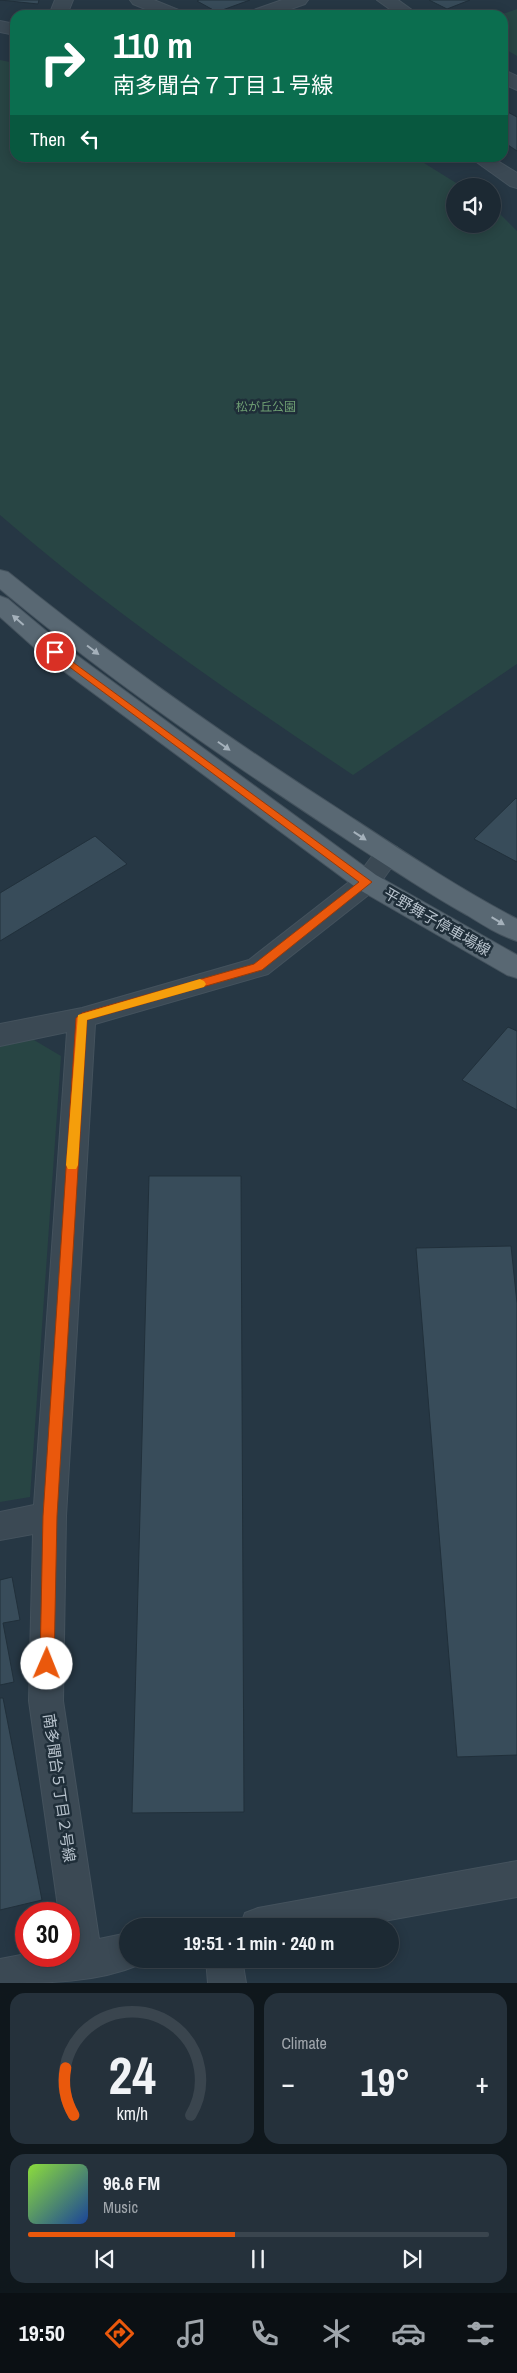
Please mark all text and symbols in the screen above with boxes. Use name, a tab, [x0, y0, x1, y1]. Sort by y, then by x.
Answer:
text: 110 m	[113, 22, 193, 69]
icon: right	[30, 30, 95, 95]
text: 南多聞台７丁目１号線	[113, 70, 333, 100]
icon: left	[76, 125, 104, 153]
text: Then	[30, 126, 66, 152]
map controls	[446, 178, 501, 233]
button: sound	[446, 178, 501, 233]
park label: 松が丘公園	[236, 399, 296, 415]
one-way arrow	[12, 615, 25, 626]
pin	[34, 631, 76, 673]
icon: arrive	[41, 638, 69, 666]
one-way arrow	[86, 645, 100, 655]
one-way arrow	[218, 741, 231, 751]
one-way arrow	[353, 831, 367, 840]
street label: 平野舞子停車場線	[380, 882, 494, 961]
one-way arrow	[492, 917, 505, 926]
position arrow	[20, 1637, 72, 1689]
street label: 南多聞台５丁目２号線	[39, 1712, 80, 1864]
speed limit sign: 30	[15, 1902, 80, 1967]
text: 19:51 · 1 min · 240 m	[184, 1930, 334, 1956]
text: Climate	[282, 2032, 327, 2054]
text: 24	[108, 2040, 156, 2110]
text: 19°	[360, 2057, 410, 2108]
text: −	[282, 2064, 295, 2102]
text: +	[476, 2064, 489, 2102]
text: km/h	[116, 2102, 148, 2126]
text: 96.6 FM	[103, 2170, 160, 2196]
text: Music	[103, 2196, 138, 2218]
icon: previous	[91, 2245, 119, 2273]
icon: pause	[244, 2245, 272, 2273]
icon: next	[398, 2245, 426, 2273]
icon: directions	[102, 2316, 137, 2351]
icon: music	[174, 2316, 209, 2351]
icon: phone	[247, 2316, 282, 2351]
icon: climate	[319, 2316, 354, 2351]
icon: car	[391, 2316, 426, 2351]
icon: filters	[463, 2316, 498, 2351]
text: 19:50	[19, 2318, 65, 2348]

